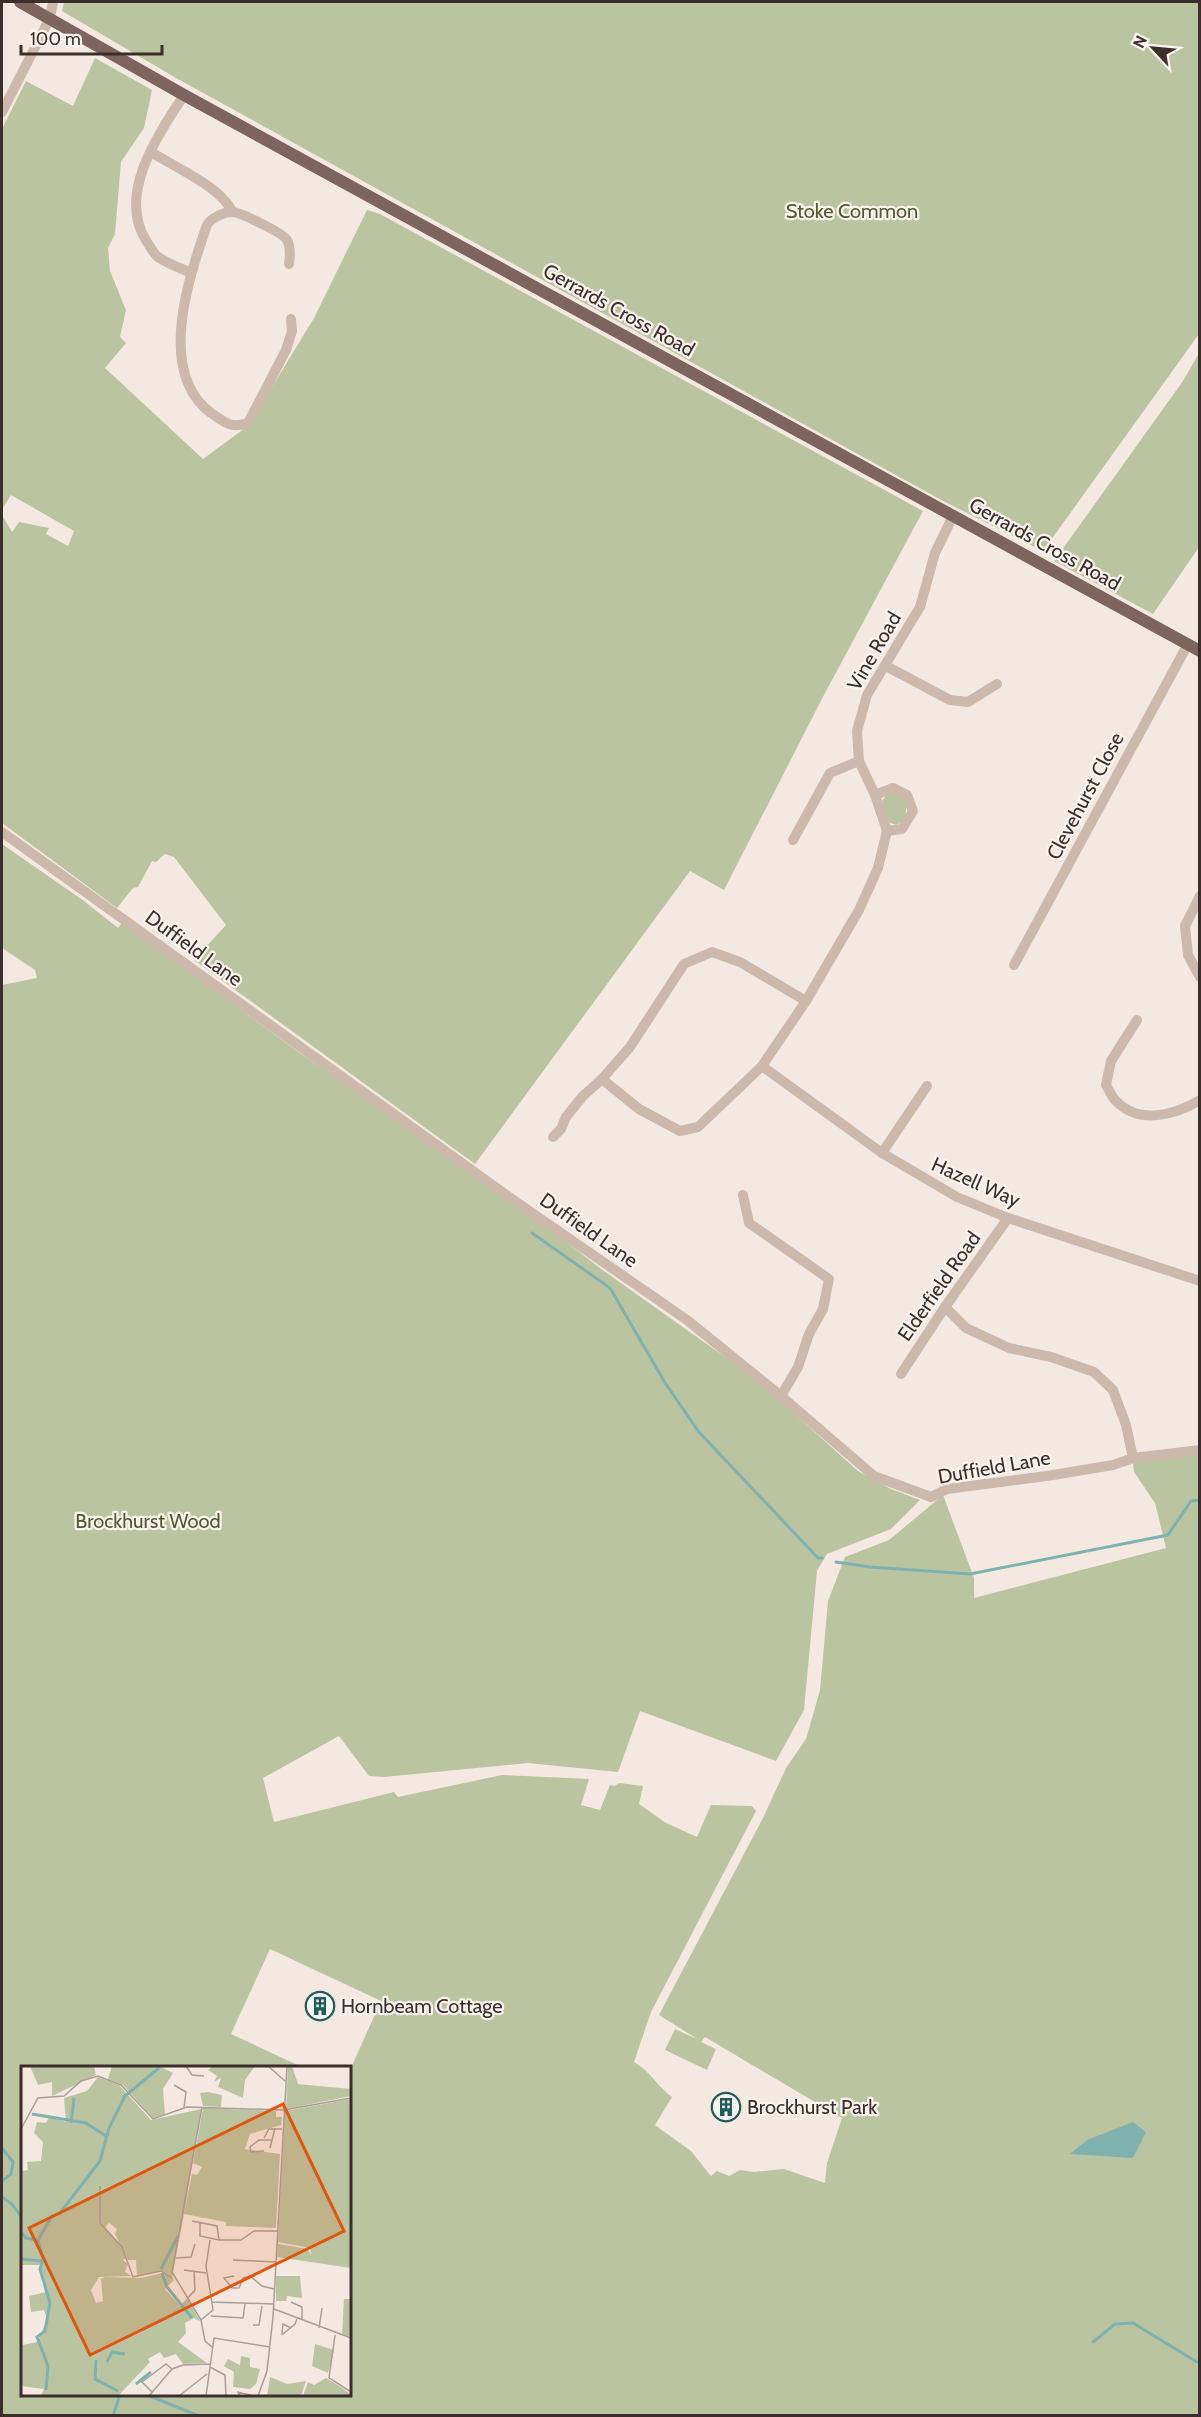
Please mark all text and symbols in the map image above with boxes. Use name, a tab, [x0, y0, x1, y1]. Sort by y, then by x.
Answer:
scale bar	[21, 18, 162, 56]
north arrow	[1123, 18, 1183, 78]
text: 100 m	[30, 28, 81, 50]
text: N	[1129, 32, 1151, 51]
park label: Stoke Common	[786, 199, 918, 223]
street label: Gerrards Cross Road	[539, 258, 699, 362]
street label: Gerrards Cross Road	[965, 492, 1125, 596]
street label: Vine Road	[842, 607, 906, 695]
street label: Clevehurst Close	[1041, 728, 1129, 864]
street label: Duffield Lane	[141, 905, 247, 991]
street label: Hazell Way	[928, 1152, 1024, 1212]
street label: Duffield Lane	[535, 1188, 643, 1272]
street label: Elderfield Road	[892, 1227, 986, 1345]
street label: Duffield Lane	[936, 1445, 1052, 1489]
park label: Brockhurst Wood	[75, 1509, 221, 1533]
building icon: Hornbeam Cottage	[304, 1990, 336, 2022]
place label: Hornbeam Cottage	[341, 1994, 503, 2018]
inset map	[21, 2066, 351, 2396]
building icon: Brockhurst Park	[710, 2091, 742, 2123]
place label: Brockhurst Park	[747, 2095, 877, 2119]

